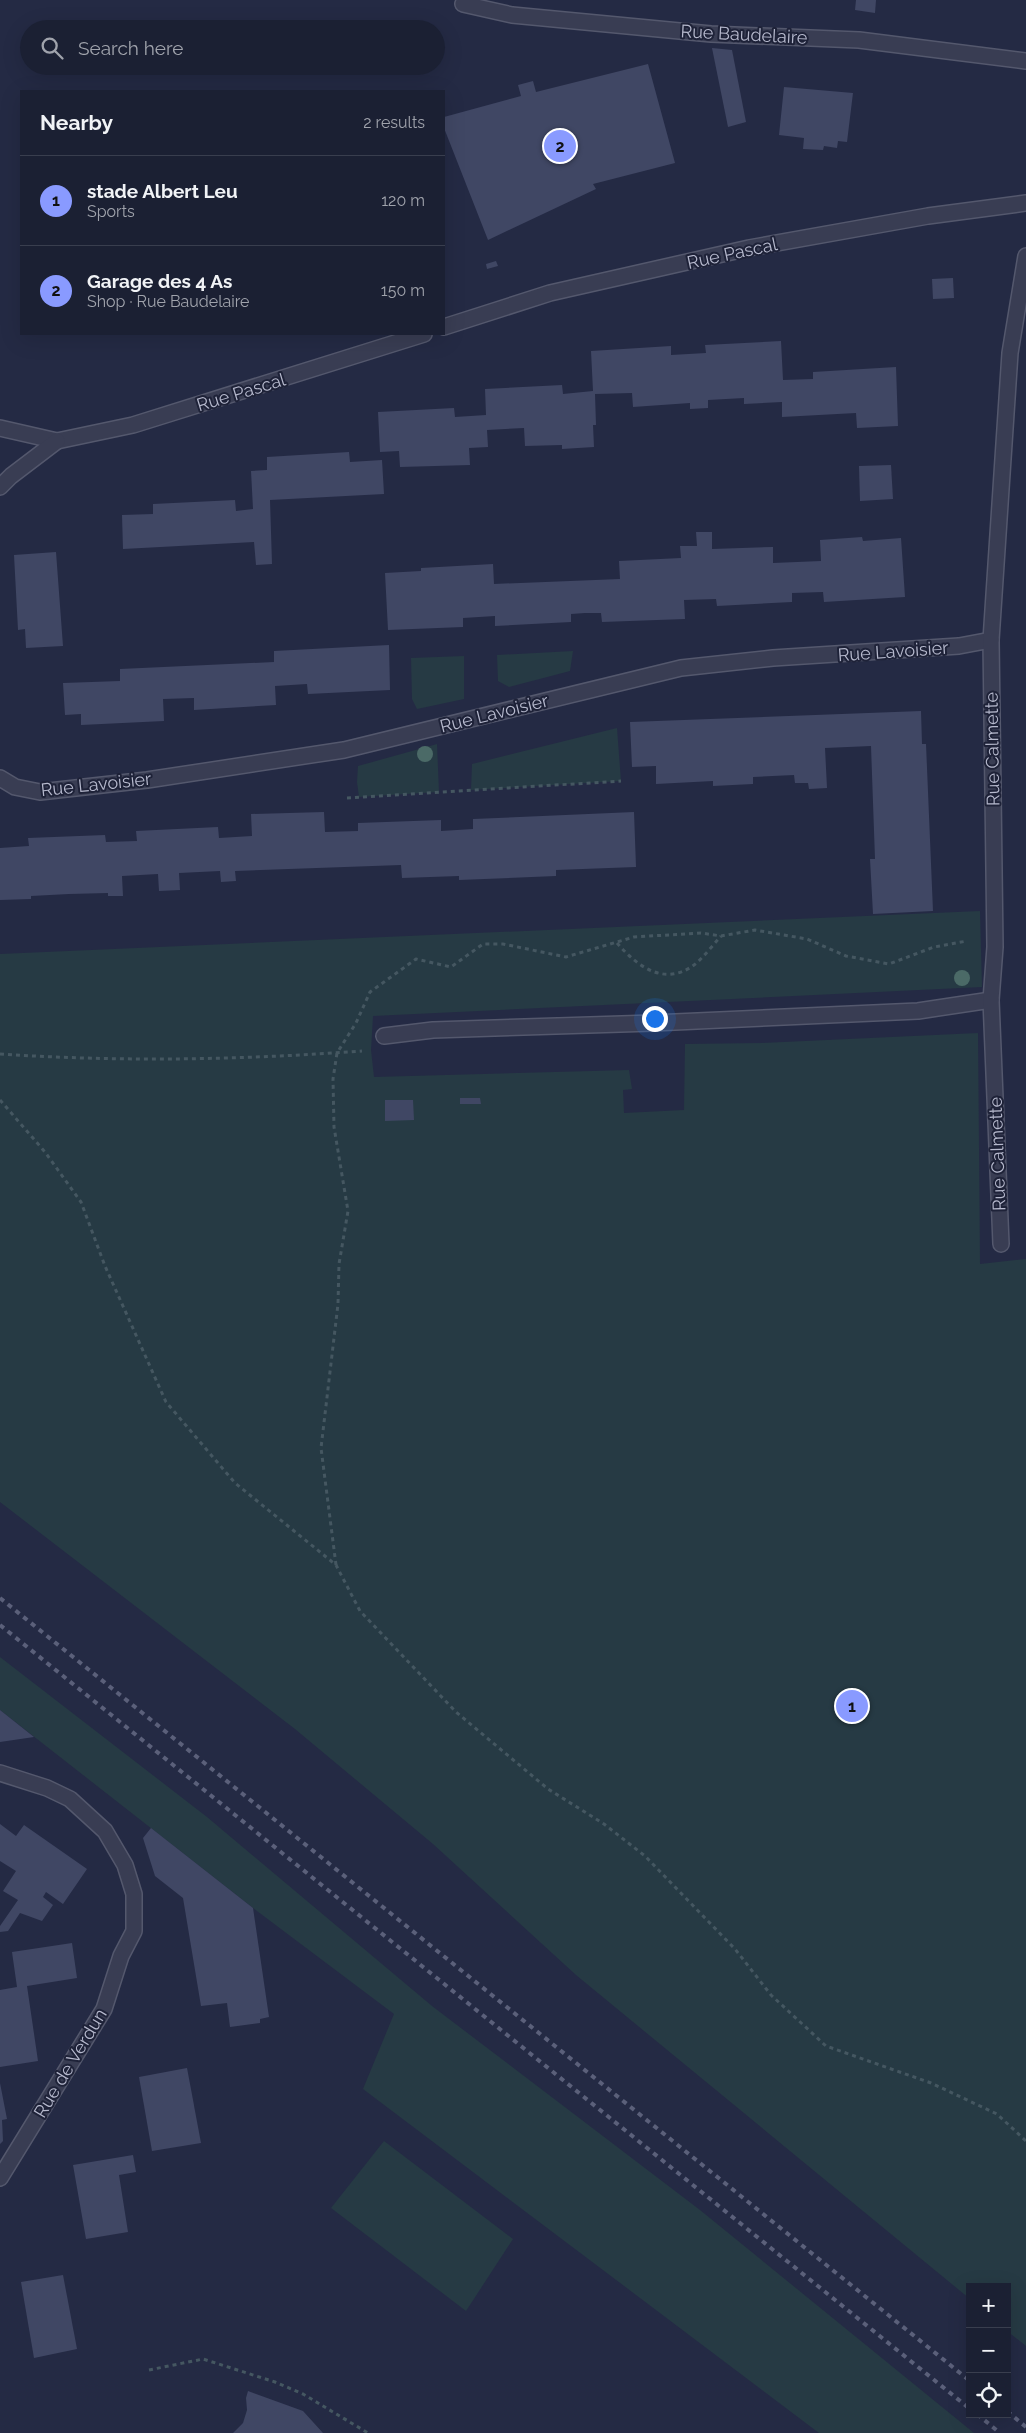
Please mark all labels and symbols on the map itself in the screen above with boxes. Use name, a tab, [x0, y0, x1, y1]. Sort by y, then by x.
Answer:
street label: Rue Baudelaire	[680, 20, 808, 48]
pin: 2	[544, 127, 576, 165]
street label: Rue Pascal	[685, 233, 779, 273]
street label: Rue Pascal	[194, 369, 288, 415]
street label: Rue Lavoisier	[837, 637, 950, 665]
street label: Rue Lavoisier	[438, 689, 551, 737]
street label: Rue Calmette	[980, 691, 1003, 806]
street label: Rue Lavoisier	[40, 768, 153, 800]
your location	[642, 1006, 668, 1032]
street label: Rue Calmette	[985, 1096, 1009, 1211]
pin: 1	[836, 1687, 868, 1725]
street label: Rue de Verdun	[29, 2005, 111, 2121]

